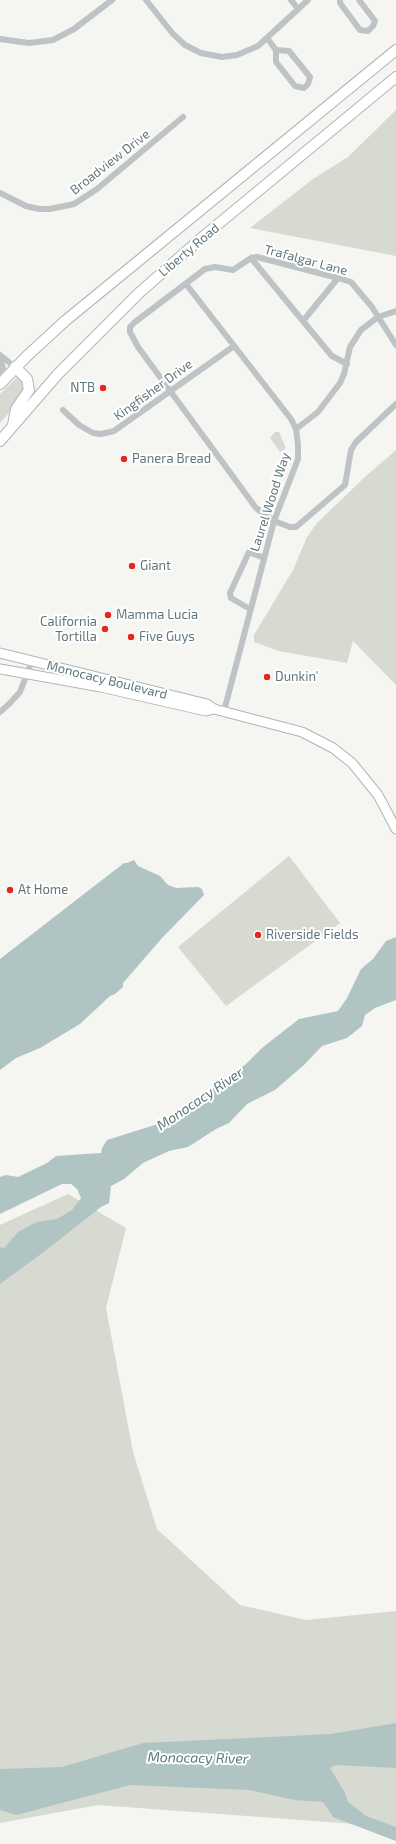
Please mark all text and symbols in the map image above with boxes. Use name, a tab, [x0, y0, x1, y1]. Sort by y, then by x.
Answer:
street label: Broadview Drive	[67, 126, 153, 198]
street label: Liberty Road	[156, 220, 222, 280]
street label: Trafalgar Lane	[263, 241, 349, 279]
street label: Kingfisher Drive	[111, 356, 195, 424]
place label: NTB	[70, 380, 95, 396]
marker: NTB	[98, 383, 108, 393]
street label: Laurel Wood Way	[247, 450, 293, 554]
place label: Panera Bread	[132, 451, 211, 467]
marker: Panera Bread	[119, 454, 129, 464]
place label: Giant	[140, 558, 171, 574]
marker: Giant	[127, 561, 137, 571]
place label: Mamma Lucia	[116, 607, 198, 623]
marker: Mamma Lucia	[103, 610, 113, 620]
place label: California Tortilla	[40, 614, 97, 645]
marker: California Tortilla	[100, 624, 110, 634]
place label: Five Guys	[139, 629, 195, 645]
marker: Five Guys	[126, 632, 136, 642]
street label: Monocacy Boulevard	[45, 657, 169, 703]
place label: Dunkin'	[275, 669, 319, 685]
marker: Dunkin'	[262, 672, 272, 682]
place label: At Home	[18, 882, 68, 898]
marker: At Home	[5, 885, 15, 895]
place label: Riverside Fields	[266, 927, 359, 943]
marker: Riverside Fields	[253, 930, 263, 940]
water label: Monocacy River	[153, 1064, 247, 1134]
water label: Monocacy River	[147, 1749, 249, 1767]

